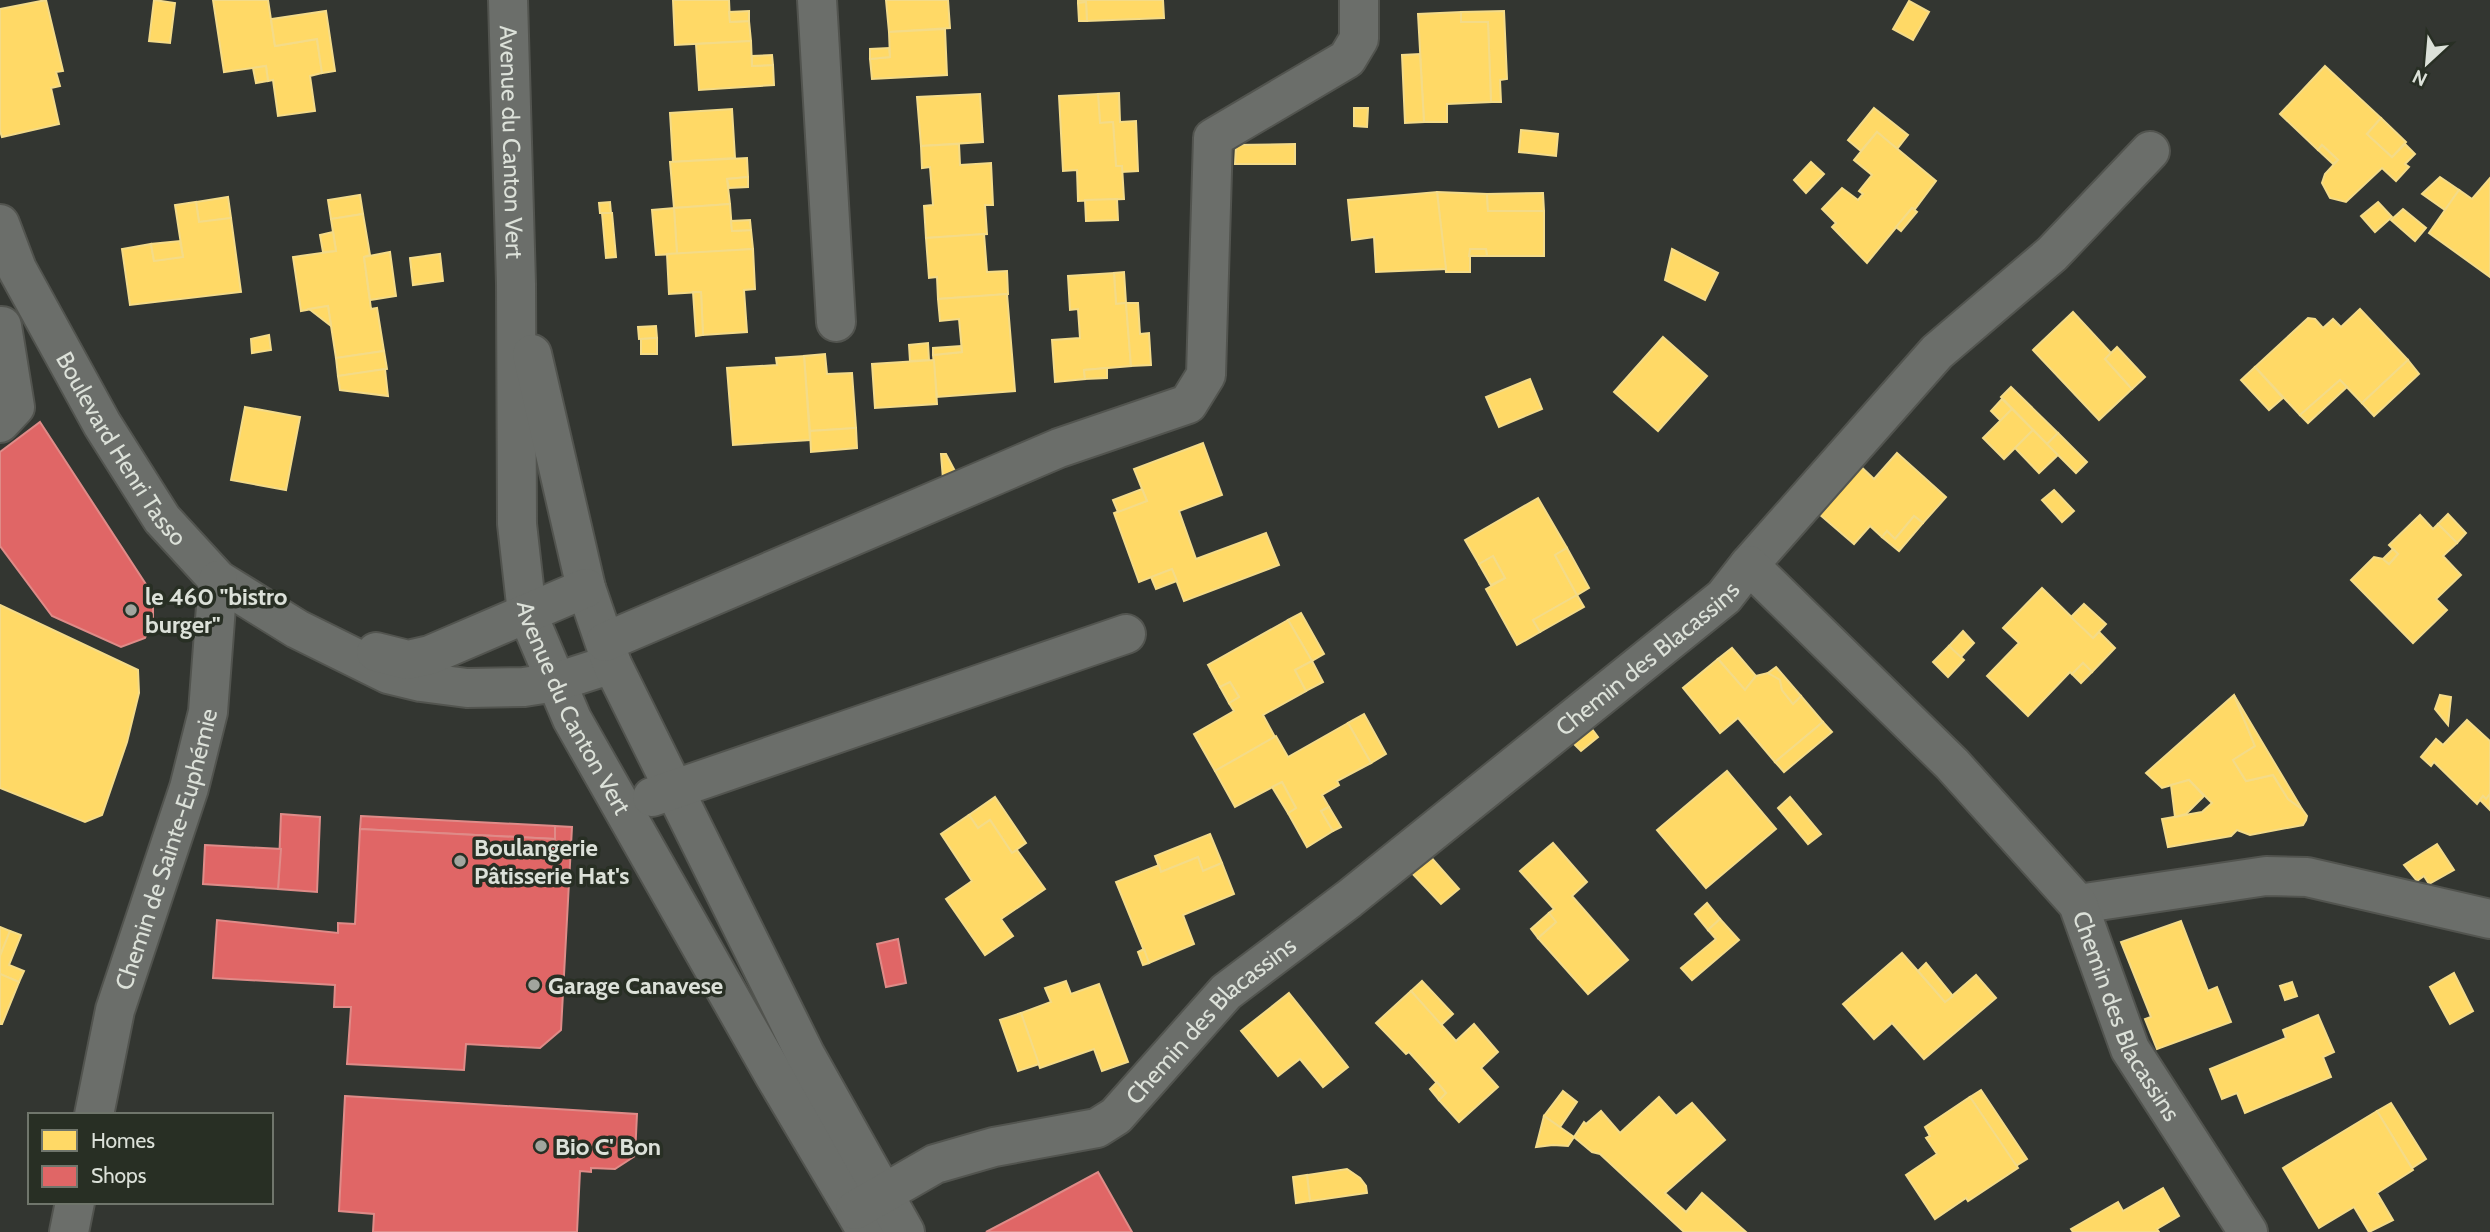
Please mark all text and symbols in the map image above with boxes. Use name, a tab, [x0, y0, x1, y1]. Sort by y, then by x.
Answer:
street label: Avenue du Canton Vert	[494, 25, 530, 259]
north arrow	[2392, 28, 2462, 98]
text: N	[2409, 65, 2431, 91]
street label: Boulevard Henri Tasso	[51, 346, 193, 551]
street label: Chemin des Blacassins	[1549, 576, 1745, 742]
place label: le 460 "bistro burger"	[145, 582, 288, 639]
street label: Avenue du Canton Vert	[511, 600, 637, 819]
marker: le 460 "bistro burger"	[123, 602, 139, 618]
street label: Chemin de Sainte-Euphémie	[108, 705, 223, 993]
place label: Boulangerie Pâtisserie Hat's	[474, 833, 629, 890]
marker: Boulangerie Pâtisserie Hat's	[452, 853, 468, 869]
street label: Chemin des Blacassins	[2067, 907, 2187, 1126]
street label: Chemin des Blacassins	[1119, 930, 1301, 1110]
place label: Garage Canavese	[548, 971, 723, 1000]
marker: Garage Canavese	[526, 977, 542, 993]
legend	[28, 1113, 273, 1204]
text: Homes	[91, 1128, 155, 1153]
place label: Bio C' Bon	[555, 1132, 661, 1161]
marker: Bio C' Bon	[533, 1138, 549, 1154]
text: Shops	[91, 1163, 147, 1188]

